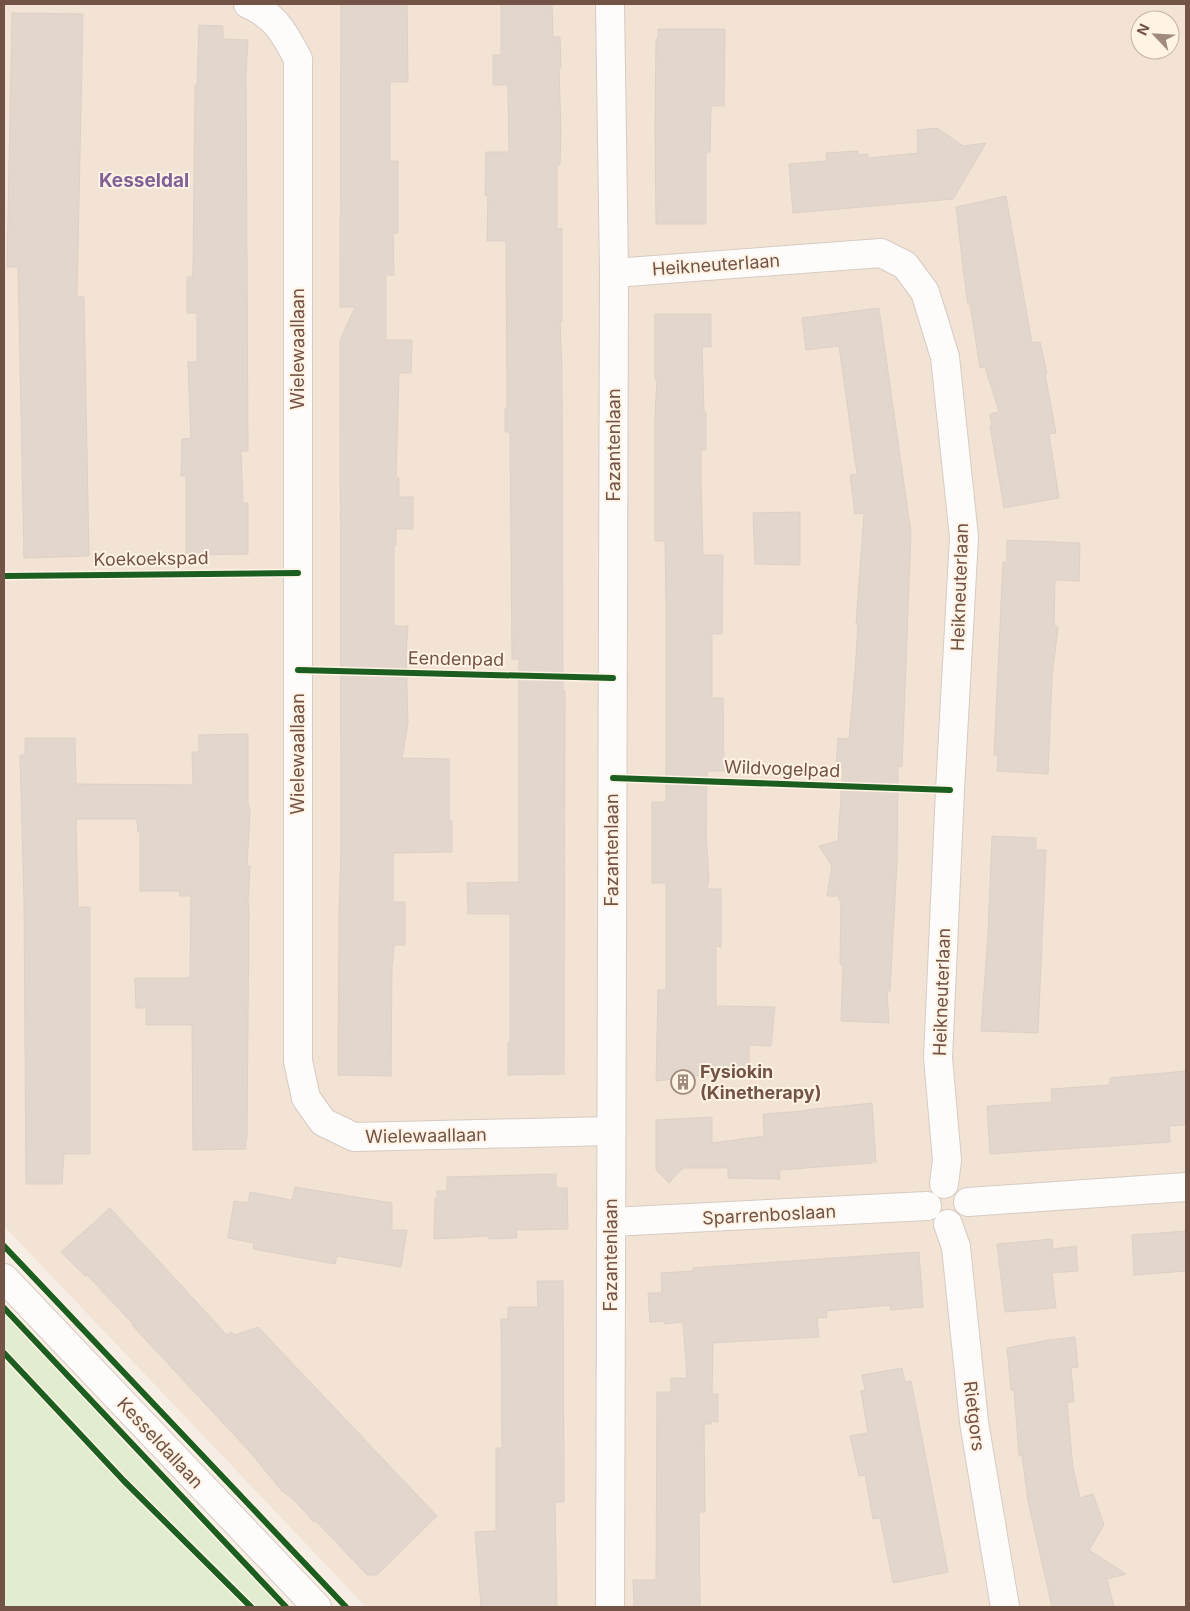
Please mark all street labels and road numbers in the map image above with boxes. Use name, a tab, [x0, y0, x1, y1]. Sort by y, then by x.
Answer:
street label: Heikneuterlaan	[651, 250, 781, 279]
street label: Wielewaallaan	[287, 288, 308, 410]
street label: Fazantenlaan	[603, 388, 624, 502]
street label: Heikneuterlaan	[947, 522, 972, 651]
street label: Koekoekspad	[93, 547, 209, 570]
street label: Eendenpad	[408, 647, 504, 670]
street label: Wielewaallaan	[287, 693, 308, 815]
street label: Wildvogelpad	[724, 756, 841, 781]
street label: Fazantenlaan	[601, 793, 622, 907]
street label: Heikneuterlaan	[929, 927, 954, 1056]
street label: Wielewaallaan	[365, 1124, 487, 1147]
street label: Fazantenlaan	[600, 1198, 621, 1312]
street label: Sparrenboslaan	[701, 1201, 836, 1228]
street label: Rietgors	[960, 1380, 989, 1452]
street label: Kesseldallaan	[113, 1393, 208, 1492]

